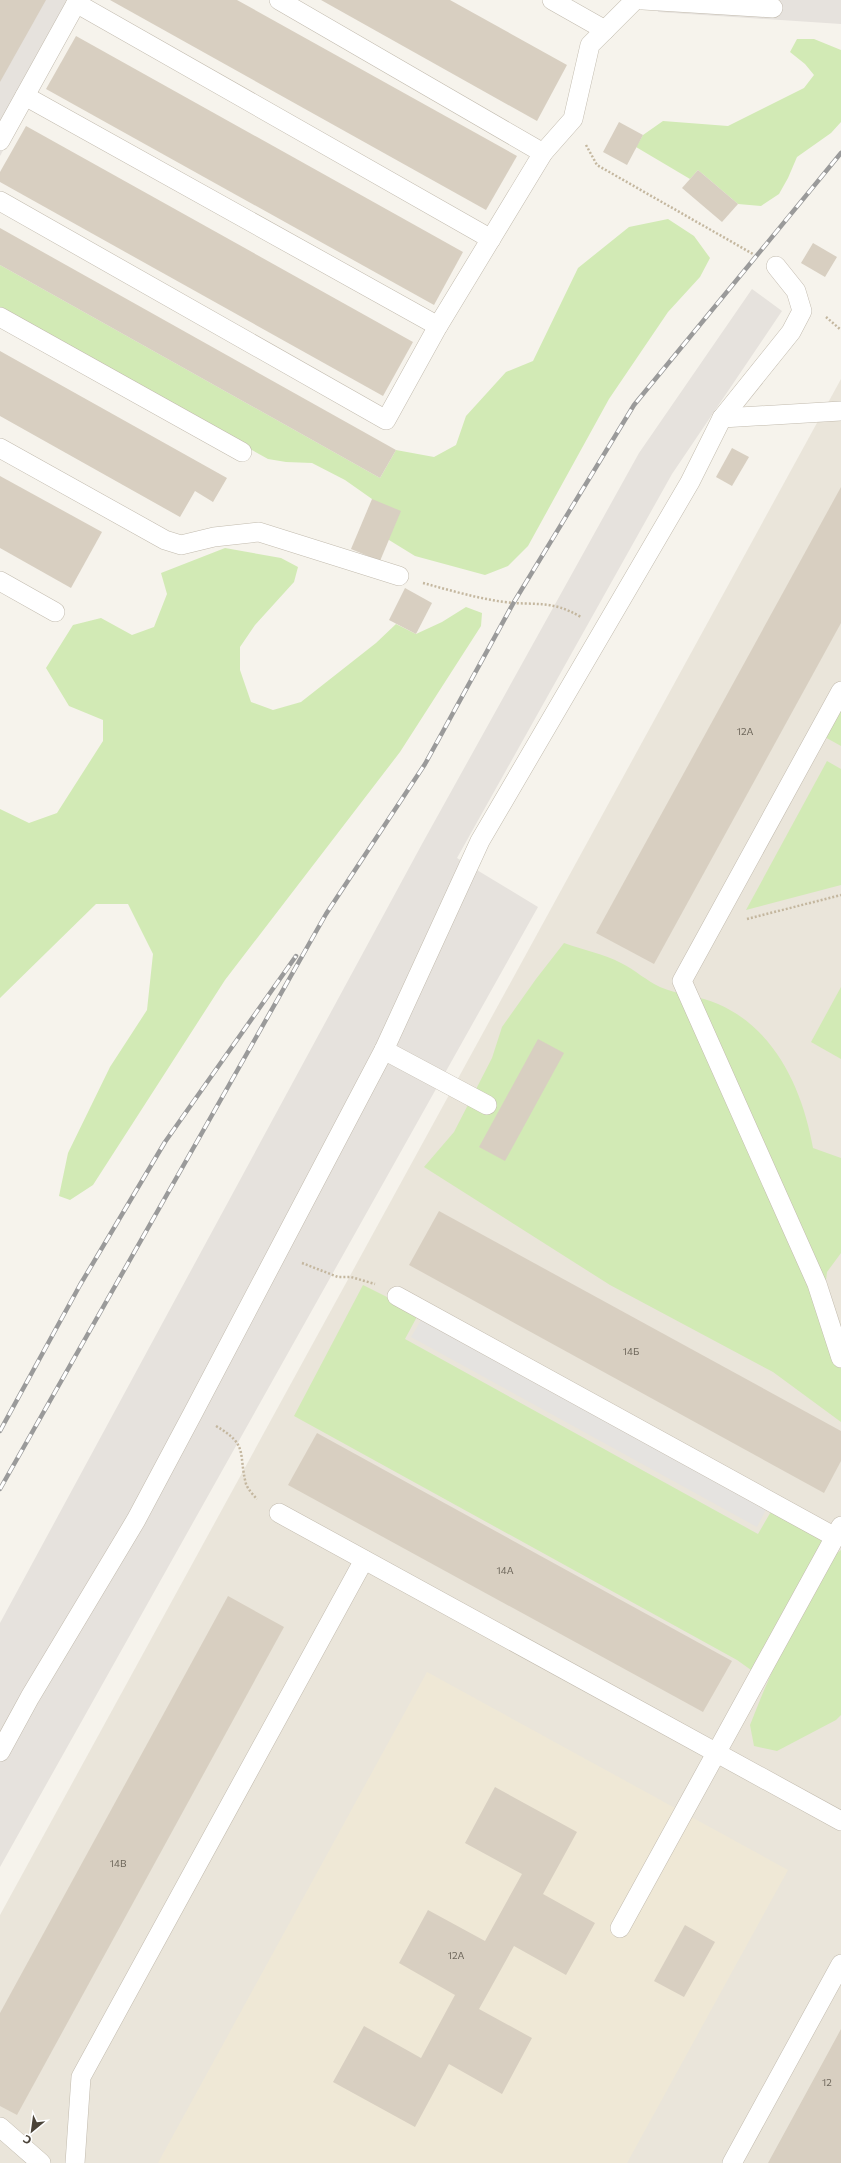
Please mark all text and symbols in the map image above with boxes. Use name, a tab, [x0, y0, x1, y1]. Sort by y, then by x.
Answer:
house number: 12А	[737, 725, 753, 737]
house number: 14Б	[623, 1345, 639, 1357]
house number: 14А	[496, 1564, 514, 1576]
house number: 14В	[110, 1857, 127, 1869]
house number: 12А	[448, 1949, 464, 1961]
house number: 12	[822, 2076, 832, 2088]
north arrow	[12, 2111, 52, 2151]
text: С	[20, 2132, 33, 2148]

